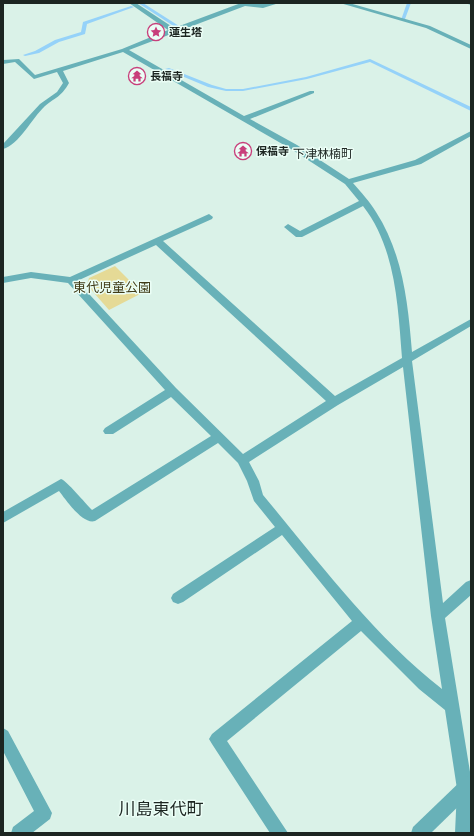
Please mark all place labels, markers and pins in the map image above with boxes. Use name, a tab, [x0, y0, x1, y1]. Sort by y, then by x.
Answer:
place icon: 蓮生塔	[146, 22, 166, 42]
place label: 蓮生塔	[169, 26, 202, 39]
temple icon: 長福寺	[127, 66, 147, 86]
place label: 長福寺	[150, 70, 183, 83]
temple icon: 保福寺	[233, 141, 253, 161]
place label: 保福寺	[256, 145, 289, 158]

